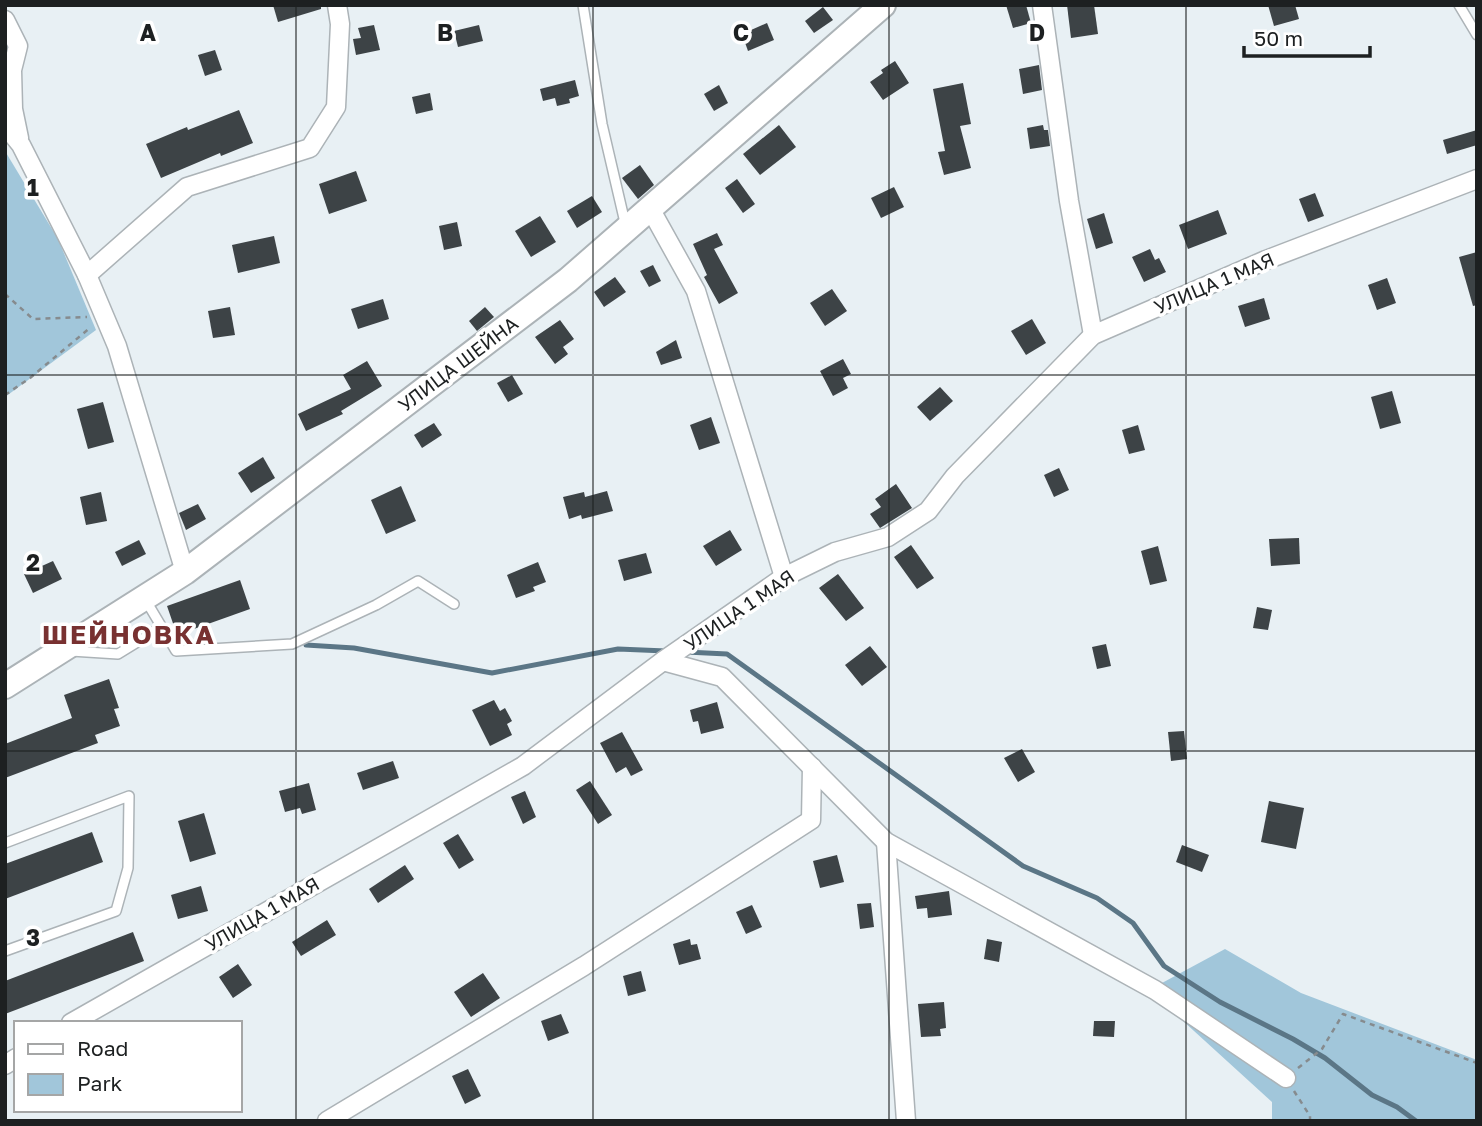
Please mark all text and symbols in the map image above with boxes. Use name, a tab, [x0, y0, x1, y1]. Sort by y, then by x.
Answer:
scale bar	[1244, 14, 1370, 58]
text: A	[140, 18, 157, 46]
text: B	[437, 18, 453, 46]
text: C	[733, 18, 749, 46]
text: D	[1029, 18, 1045, 46]
text: 50 m	[1254, 25, 1303, 51]
text: 1	[27, 173, 39, 201]
street label: УЛИЦА 1 МАЯ	[1150, 247, 1277, 318]
street label: УЛИЦА ШЕЙНА	[393, 311, 522, 416]
text: 2	[26, 548, 40, 576]
street label: УЛИЦА 1 МАЯ	[679, 564, 798, 655]
district label: ШЕЙНОВКА	[42, 619, 216, 650]
street label: УЛИЦА 1 МАЯ	[200, 872, 323, 956]
text: 3	[26, 923, 40, 951]
legend	[14, 1021, 242, 1112]
text: Road	[77, 1035, 128, 1061]
text: Park	[77, 1070, 123, 1096]

